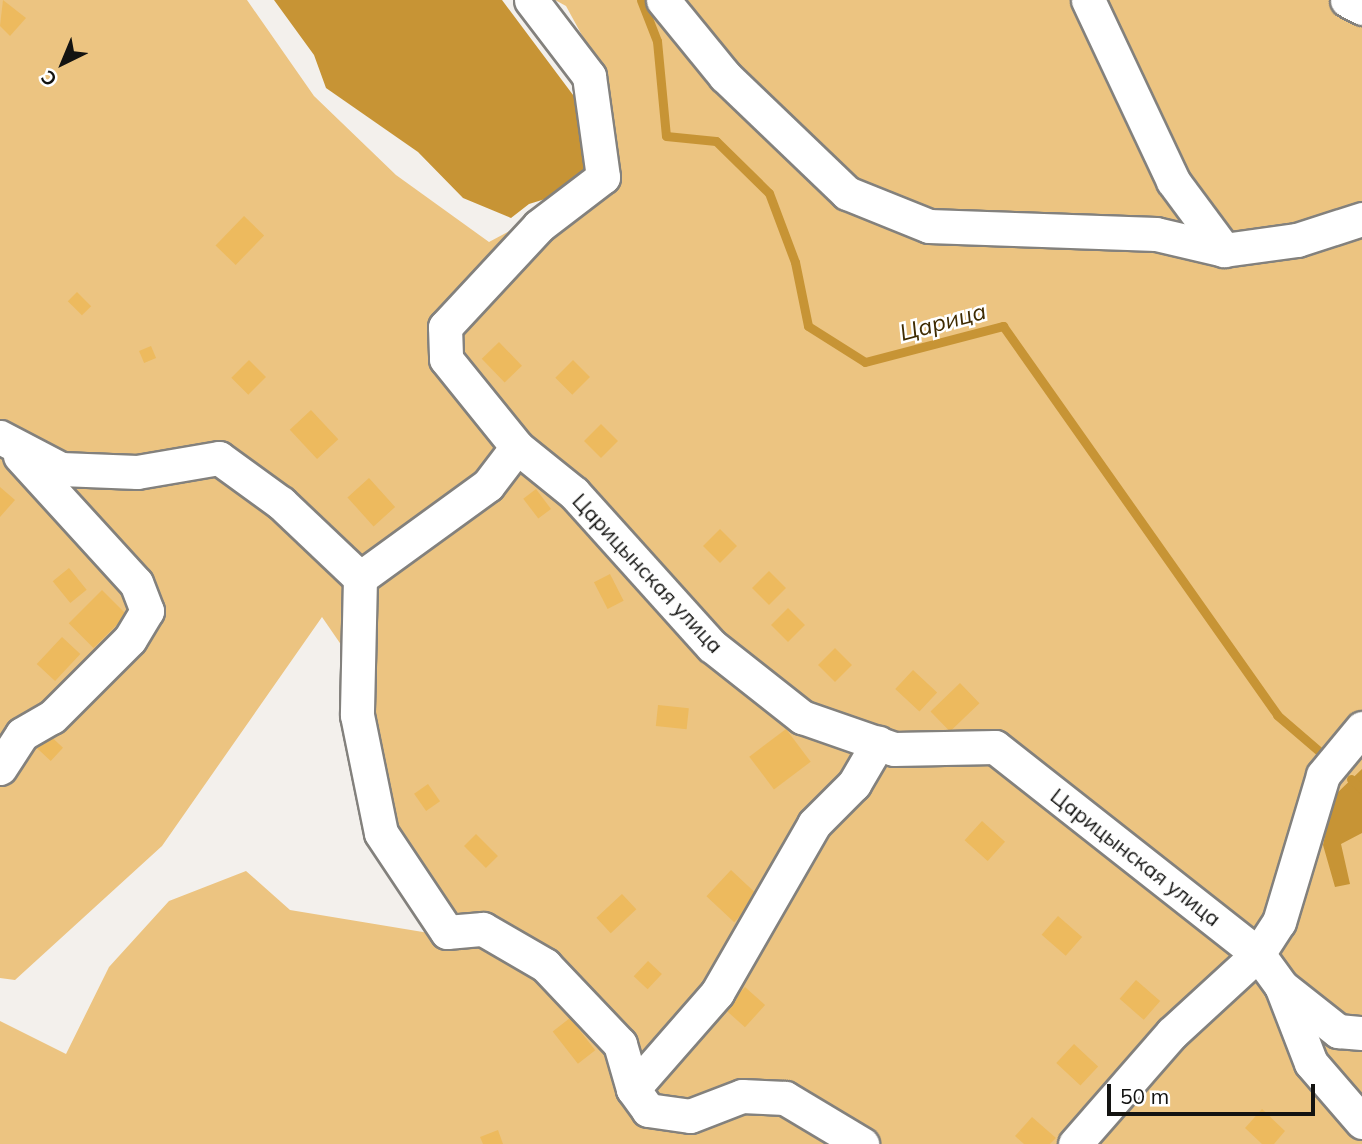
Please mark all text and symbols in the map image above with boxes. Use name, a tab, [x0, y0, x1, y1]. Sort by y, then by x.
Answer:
north arrow	[28, 28, 98, 98]
text: С	[36, 65, 62, 92]
water label: Царица	[897, 297, 989, 347]
street label: Царицынская улица	[568, 488, 728, 658]
street label: Царицынская улица	[1046, 783, 1226, 931]
scale bar	[1110, 1070, 1318, 1114]
text: 50 m	[1120, 1083, 1169, 1109]

